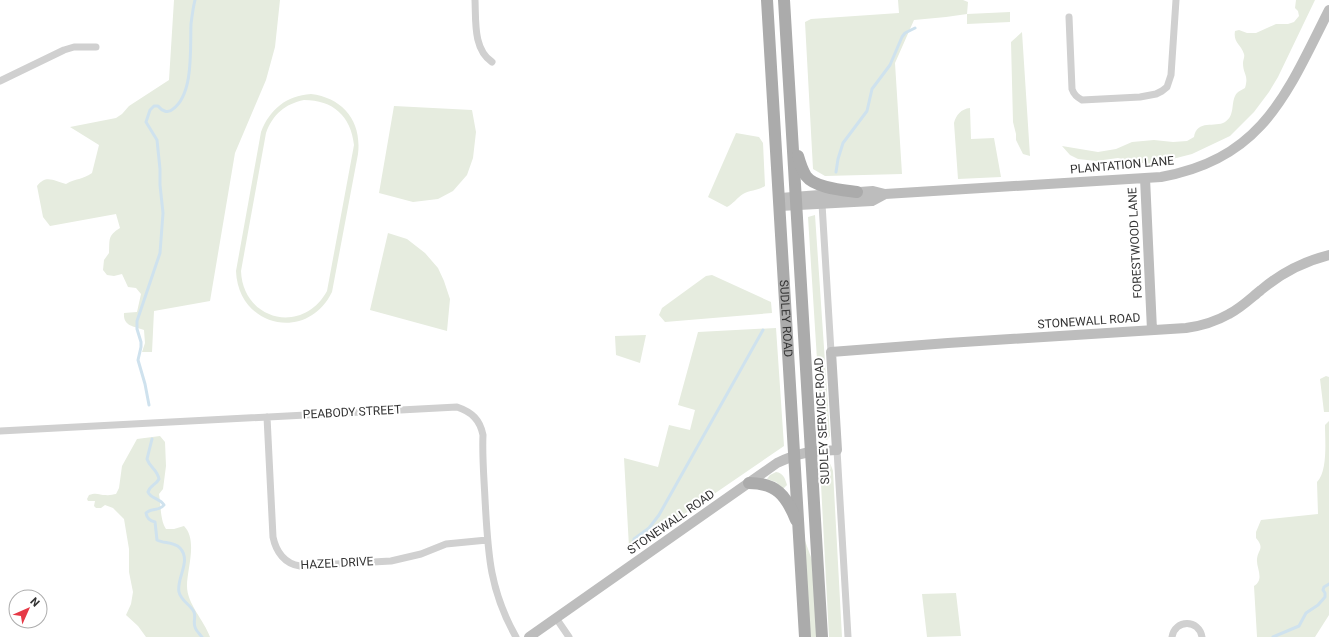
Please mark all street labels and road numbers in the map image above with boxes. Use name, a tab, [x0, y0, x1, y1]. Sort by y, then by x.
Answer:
street label: PLANTATION LANE	[1070, 153, 1175, 177]
street label: FORESTWOOD LANE	[1125, 187, 1145, 299]
street label: SUDLEY ROAD	[777, 279, 795, 358]
street label: STONEWALL ROAD	[1037, 310, 1141, 332]
street label: SUDLEY SERVICE ROAD	[812, 357, 832, 485]
street label: PEABODY STREET	[303, 402, 401, 422]
street label: STONEWALL ROAD	[625, 487, 717, 557]
street label: HAZEL DRIVE	[300, 554, 374, 572]

